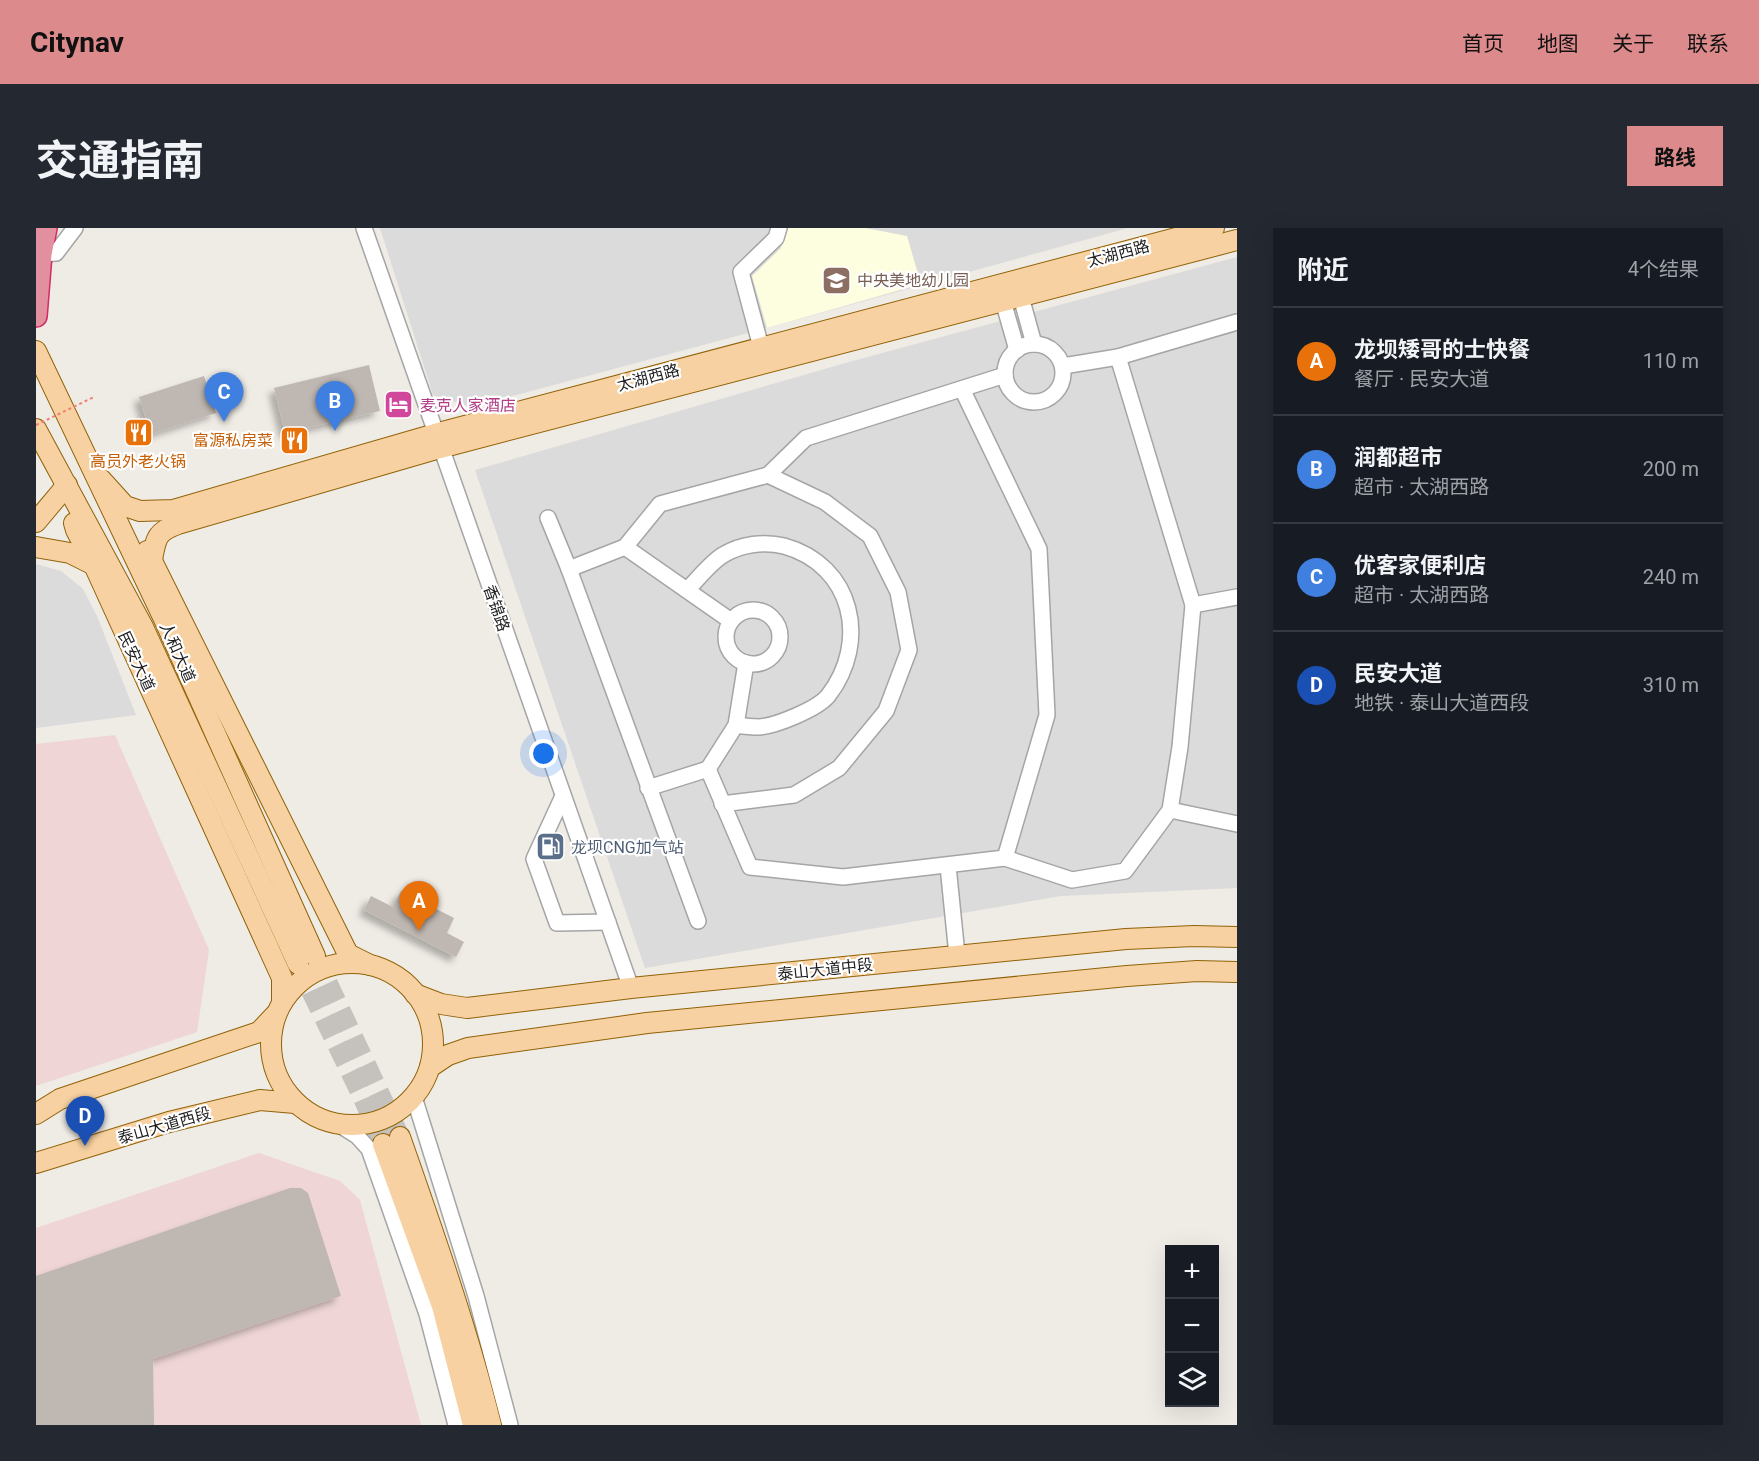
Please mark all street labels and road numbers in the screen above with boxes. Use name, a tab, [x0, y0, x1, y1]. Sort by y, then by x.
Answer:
street label: 太湖西路	[1085, 236, 1152, 271]
street label: 太湖西路	[615, 360, 682, 395]
street label: 香锦路	[480, 582, 513, 634]
street label: 人和大道	[156, 619, 199, 685]
street label: 民安大道	[114, 628, 159, 694]
street label: 泰山大道中段	[776, 955, 874, 984]
street label: 泰山大道西段	[115, 1103, 213, 1148]

